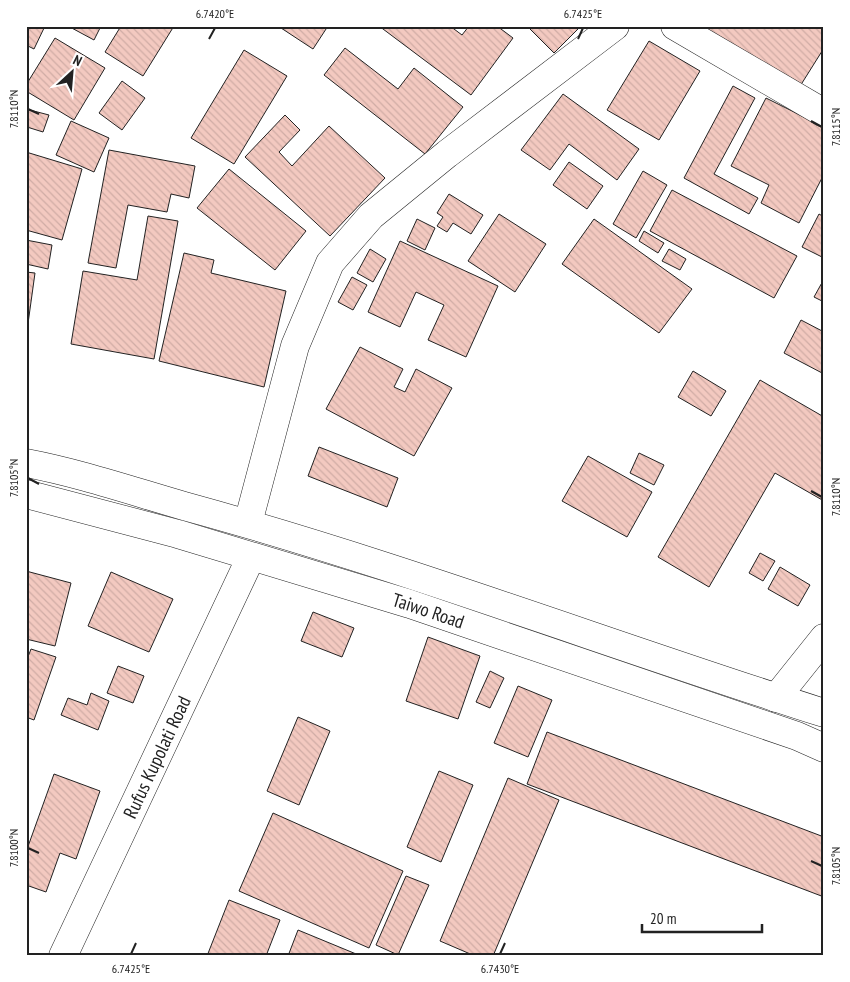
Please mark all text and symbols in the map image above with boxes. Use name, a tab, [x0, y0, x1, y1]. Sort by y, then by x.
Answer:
text: 6.7420°E	[196, 6, 234, 21]
text: 6.7425°E	[564, 6, 602, 21]
north arrow	[48, 48, 98, 98]
text: N	[70, 51, 85, 70]
text: 7.8110°N	[6, 90, 21, 128]
text: 7.8115°N	[828, 108, 843, 146]
text: 7.8105°N	[6, 459, 21, 497]
text: 7.8110°N	[828, 478, 843, 516]
street label: Taiwo Road	[390, 587, 468, 634]
street label: Rufus Kupolati Road	[118, 692, 196, 822]
text: 7.8100°N	[6, 829, 21, 867]
text: 7.8105°N	[828, 847, 843, 885]
scale bar	[642, 902, 762, 934]
text: 20 m	[650, 909, 676, 928]
text: 6.7425°E	[112, 961, 150, 976]
text: 6.7430°E	[481, 961, 519, 976]

